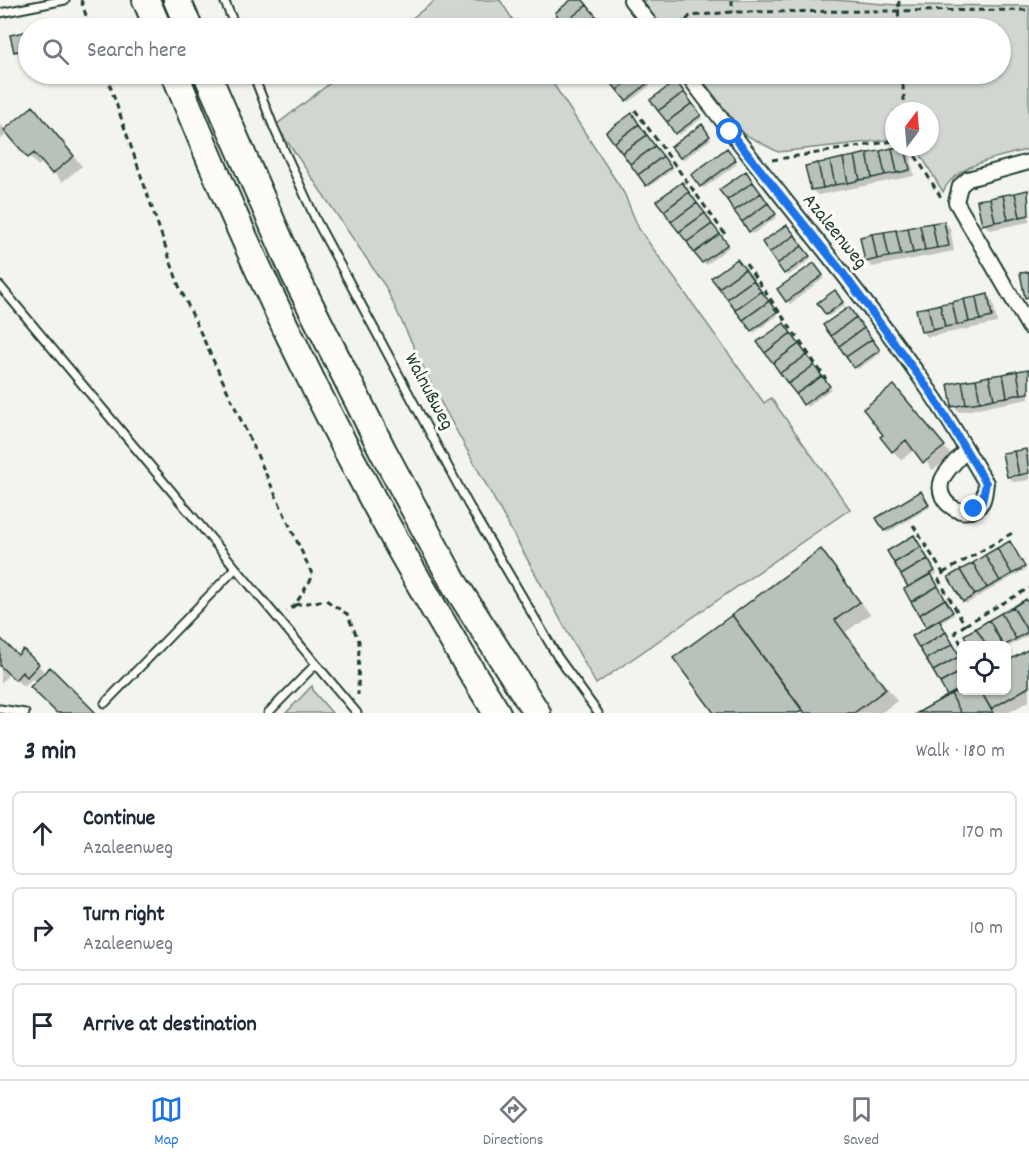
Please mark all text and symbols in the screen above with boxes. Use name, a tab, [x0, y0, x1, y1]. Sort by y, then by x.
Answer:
search box	[18, 18, 1011, 84]
icon: search	[39, 35, 72, 68]
text: Search here	[87, 36, 186, 67]
north arrow	[885, 102, 939, 156]
route start	[716, 118, 742, 144]
street label: Azaleenweg	[795, 188, 873, 276]
street label: Walnußweg	[396, 349, 460, 435]
route end	[960, 495, 986, 521]
map controls	[957, 641, 1011, 695]
button: locate	[957, 641, 1011, 695]
text: 3 min	[24, 734, 76, 771]
text: Walk · 180 m	[916, 738, 1005, 766]
text: Continue	[83, 804, 155, 835]
icon: ahead	[26, 817, 59, 850]
text: 170 m	[962, 819, 1003, 847]
text: Azaleenweg	[83, 835, 173, 863]
text: Turn right	[83, 900, 165, 931]
icon: right	[26, 913, 59, 946]
text: 10 m	[969, 915, 1003, 943]
text: Azaleenweg	[83, 931, 173, 959]
icon: arrive	[26, 1009, 59, 1042]
text: Arrive at destination	[83, 1010, 257, 1041]
tab: Map	[150, 1093, 183, 1152]
tab: Directions	[483, 1093, 543, 1152]
tab: Saved	[843, 1093, 879, 1152]

